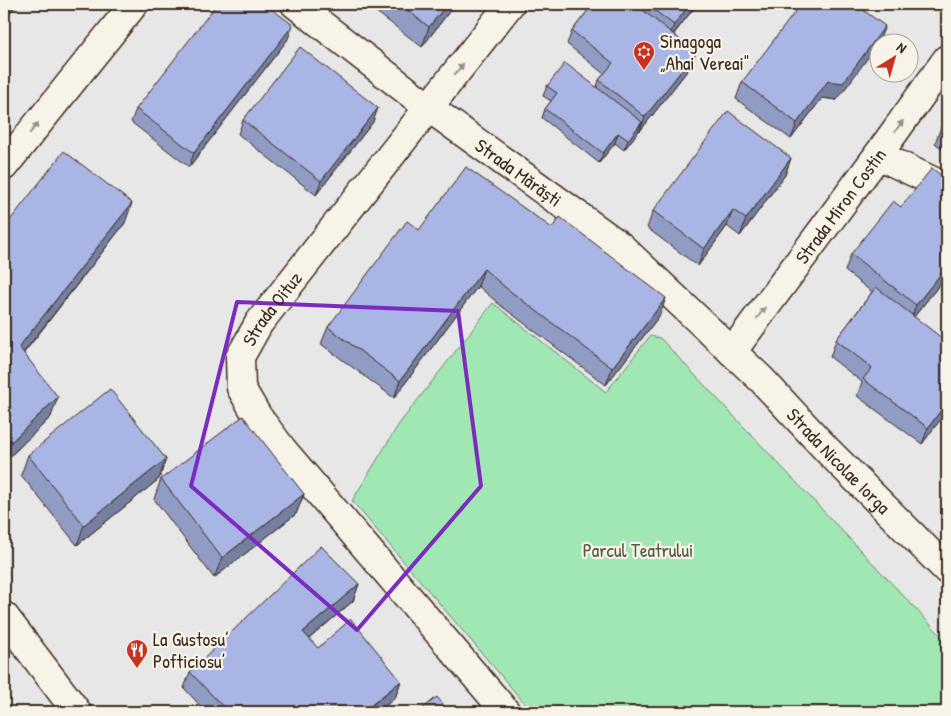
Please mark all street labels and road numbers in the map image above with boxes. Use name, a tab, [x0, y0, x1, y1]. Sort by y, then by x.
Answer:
street label: Strada Mărăști	[470, 132, 567, 213]
street label: Strada Miron Costin	[789, 143, 892, 269]
street label: Strada Oituz	[236, 266, 308, 351]
street label: Strada Nicolae Iorga	[781, 402, 897, 520]

